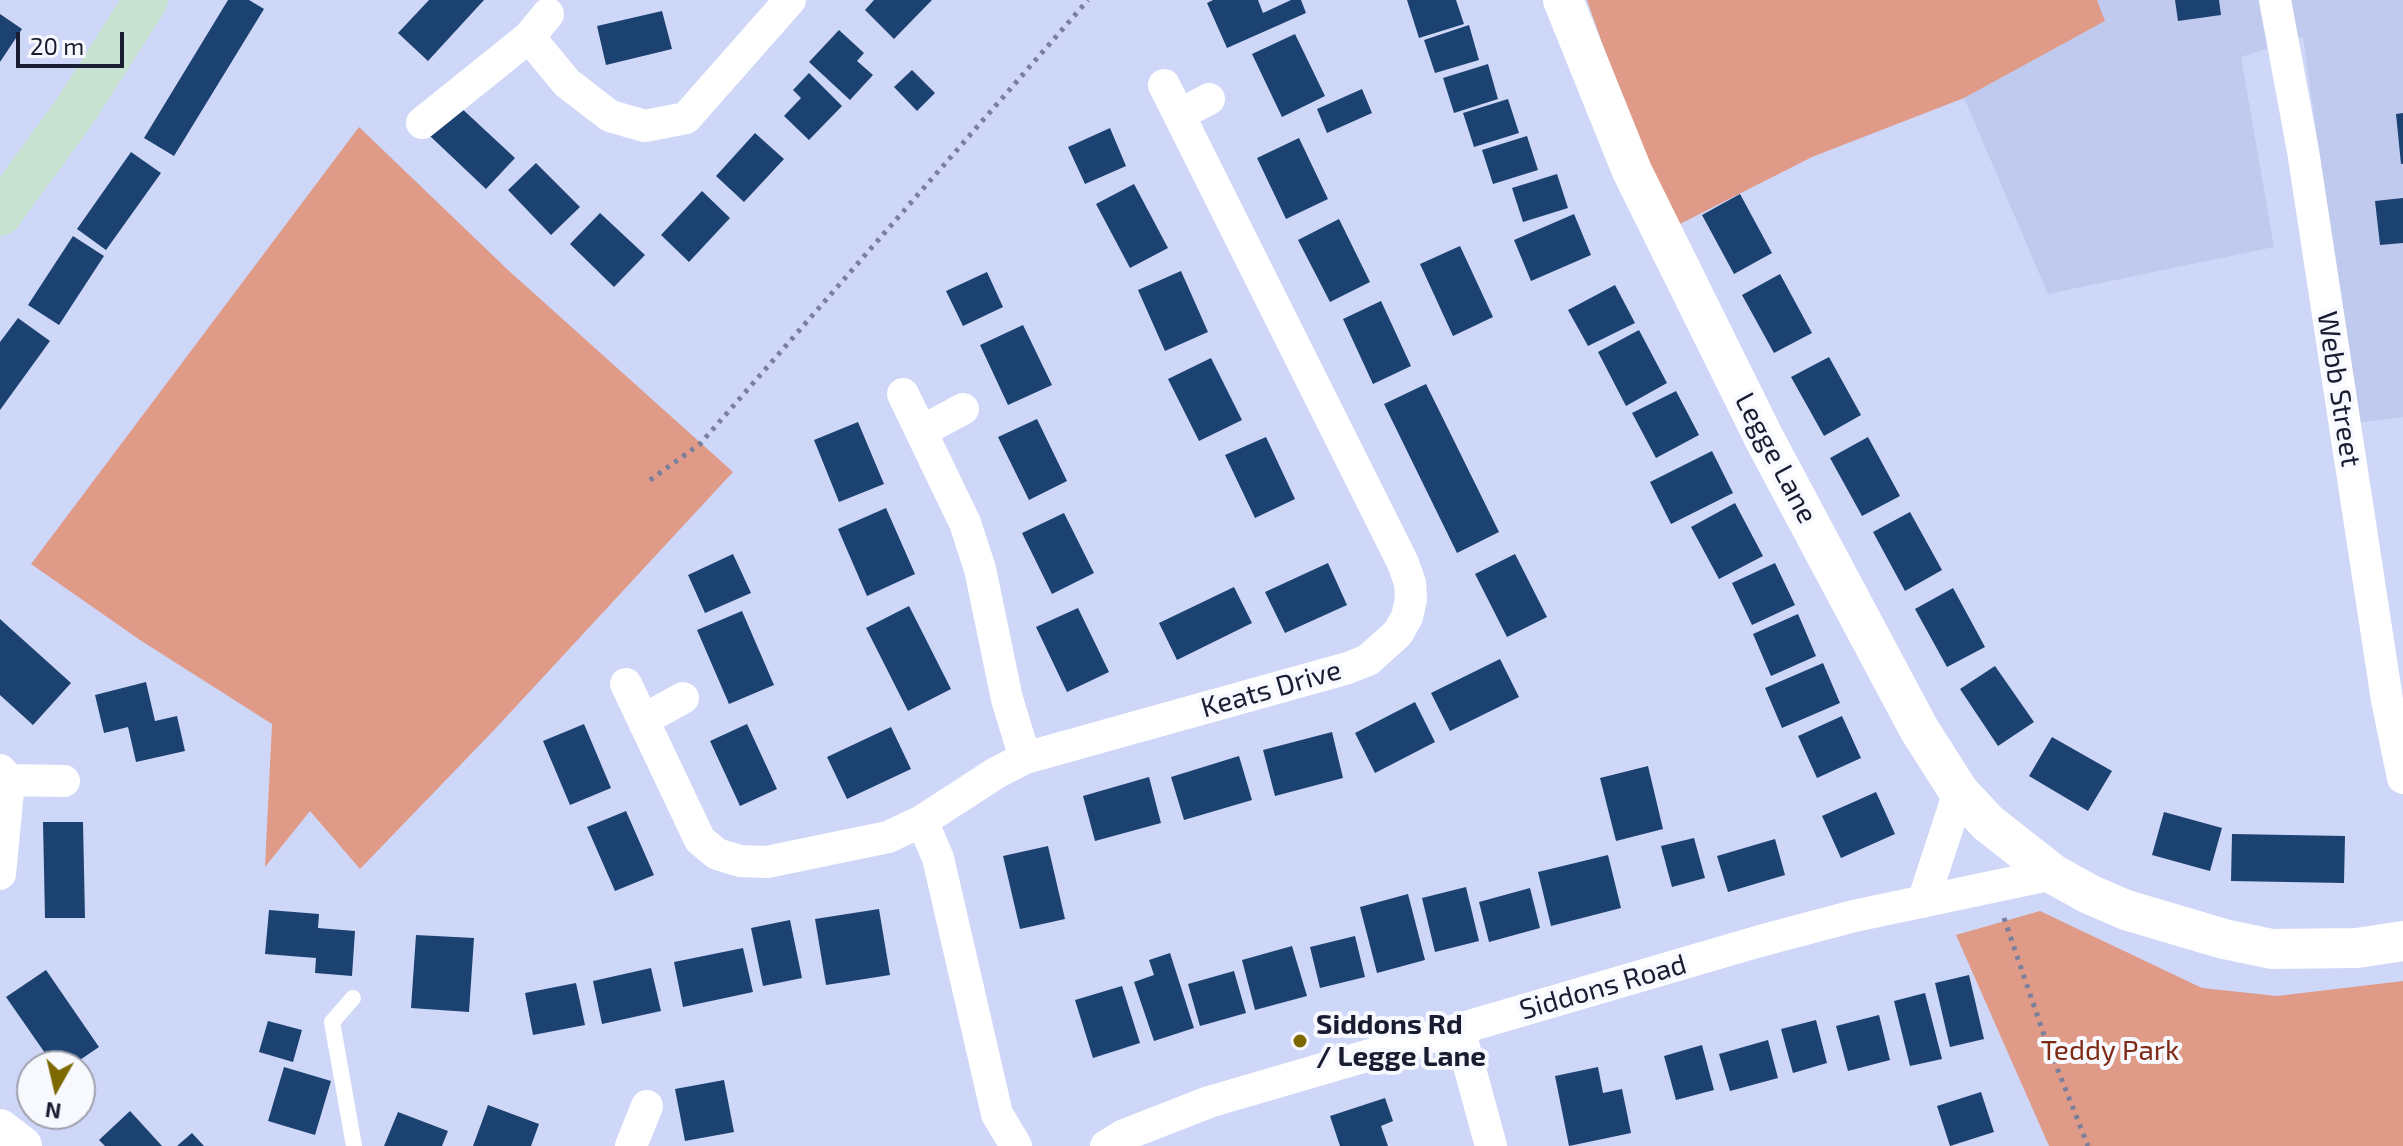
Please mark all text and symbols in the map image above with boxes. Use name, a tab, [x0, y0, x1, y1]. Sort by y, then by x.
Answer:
scale bar	[20, 16, 128, 66]
text: 20 m	[30, 31, 84, 60]
street label: Webb Street	[2310, 309, 2368, 469]
street label: Legge Lane	[1728, 387, 1824, 529]
street label: Keats Drive	[1197, 653, 1345, 725]
street label: Siddons Road	[1516, 947, 1690, 1027]
place label: Siddons Rd / Legge Lane	[1316, 1008, 1486, 1074]
marker: Siddons Rd / Legge Lane	[1291, 1032, 1309, 1050]
park label: Teddy Park	[2041, 1034, 2179, 1068]
north arrow	[16, 1050, 96, 1130]
text: N	[43, 1098, 63, 1126]

